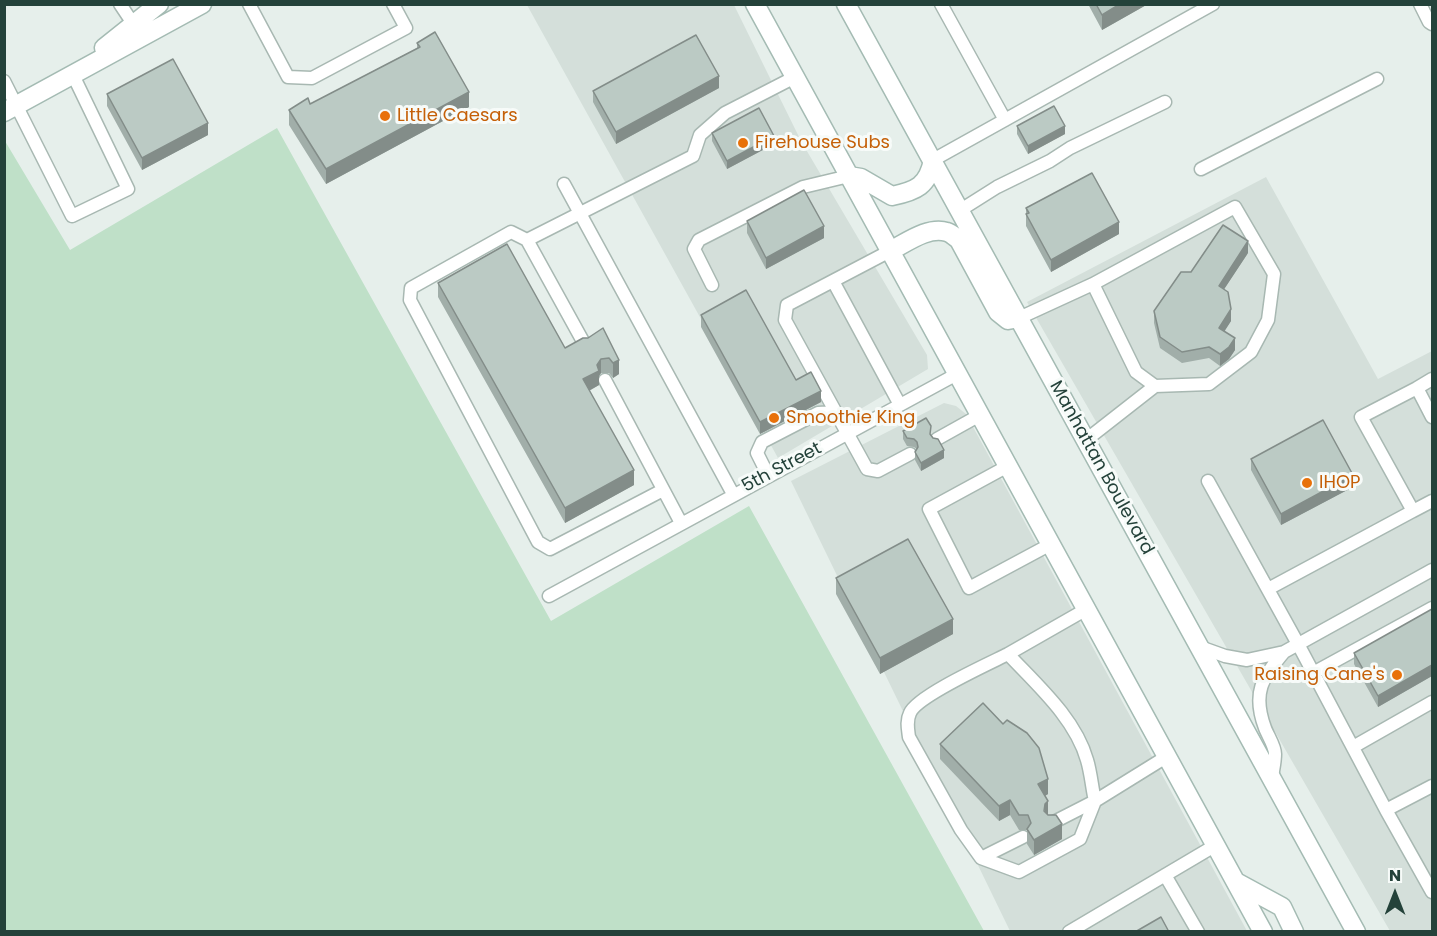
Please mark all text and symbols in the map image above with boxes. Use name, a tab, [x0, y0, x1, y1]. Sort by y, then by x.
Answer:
place label: Little Caesars	[397, 105, 518, 127]
marker: Little Caesars	[378, 109, 392, 123]
place label: Firehouse Subs	[755, 132, 890, 154]
marker: Firehouse Subs	[736, 136, 750, 150]
street label: Manhattan Boulevard	[1044, 377, 1158, 559]
place label: Smoothie King	[786, 407, 916, 429]
marker: Smoothie King	[767, 411, 781, 425]
street label: 5th Street	[739, 438, 825, 498]
place label: IHOP	[1319, 472, 1360, 494]
marker: IHOP	[1300, 476, 1314, 490]
place label: Raising Cane's	[1254, 664, 1385, 686]
marker: Raising Cane's	[1390, 668, 1404, 682]
north arrow	[1365, 864, 1425, 924]
text: N	[1389, 864, 1401, 887]

